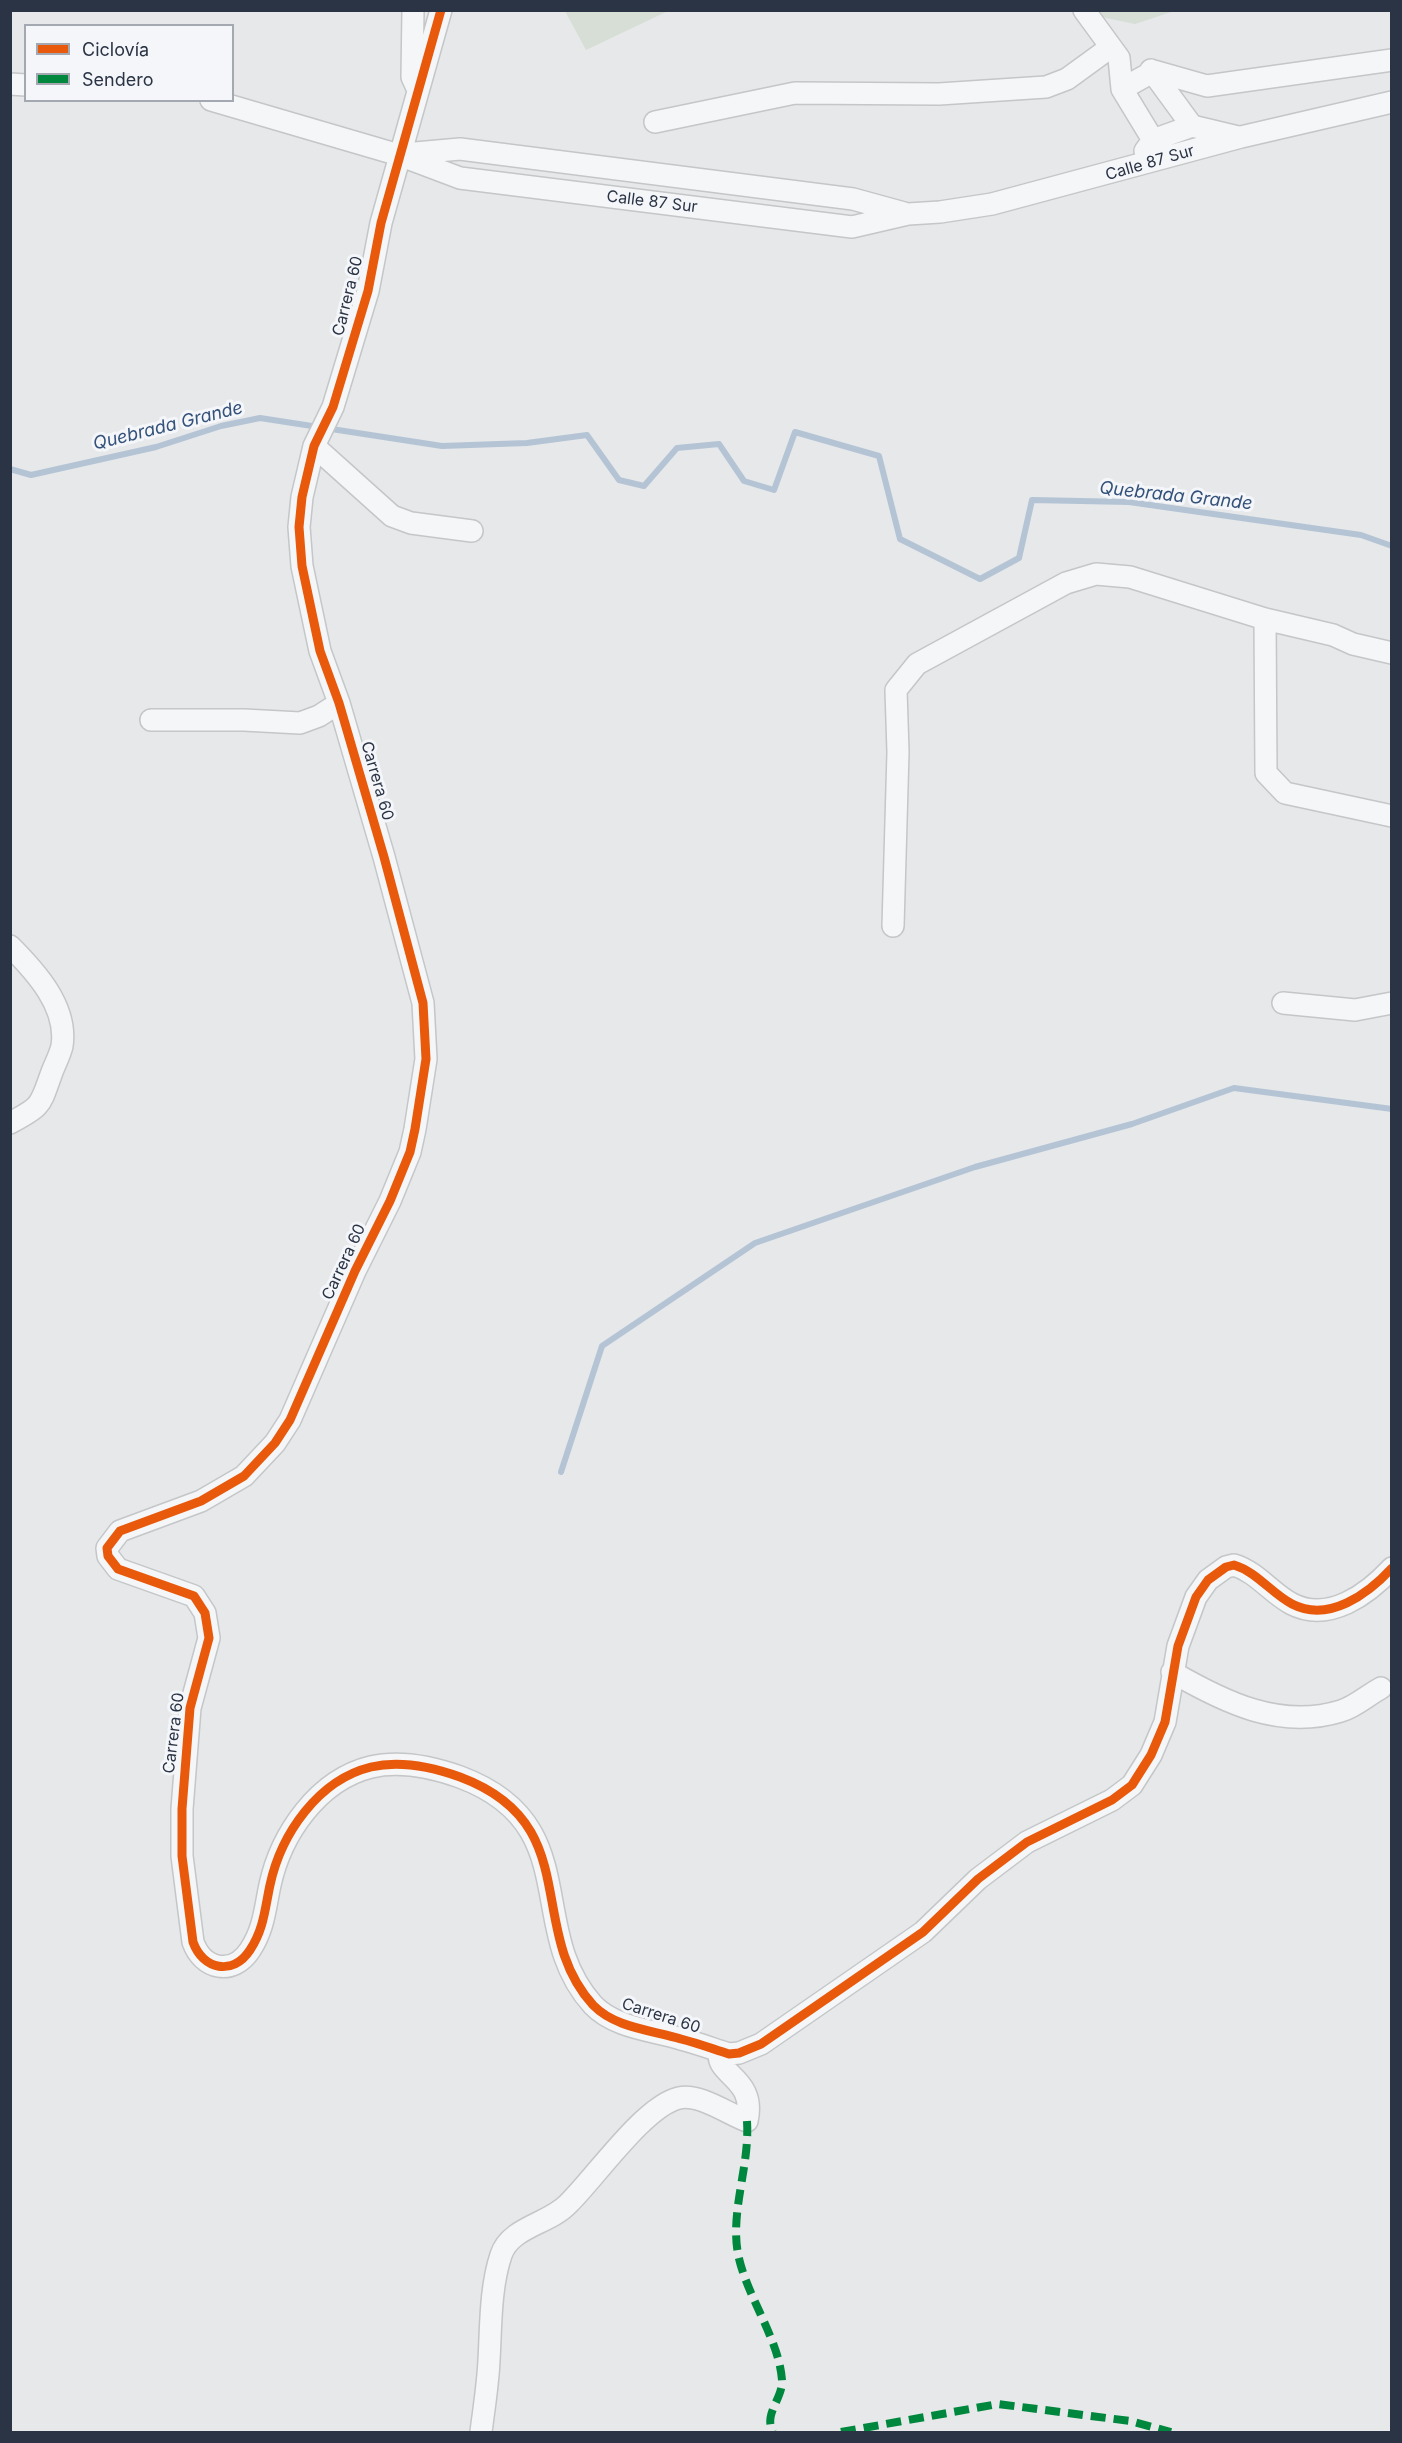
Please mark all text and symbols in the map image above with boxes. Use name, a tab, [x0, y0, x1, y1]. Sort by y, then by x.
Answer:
legend	[24, 24, 234, 102]
text: Ciclovía	[82, 39, 149, 60]
text: Sendero	[82, 69, 153, 90]
street label: Calle 87 Sur	[1103, 141, 1197, 185]
street label: Calle 87 Sur	[605, 187, 699, 217]
street label: Carrera 60	[329, 254, 367, 338]
water label: Quebrada Grande	[91, 397, 245, 455]
water label: Quebrada Grande	[1099, 477, 1253, 515]
street label: Carrera 60	[357, 739, 397, 823]
street label: Carrera 60	[318, 1221, 370, 1303]
street label: Carrera 60	[160, 1691, 188, 1775]
street label: Carrera 60	[619, 1994, 703, 2038]

